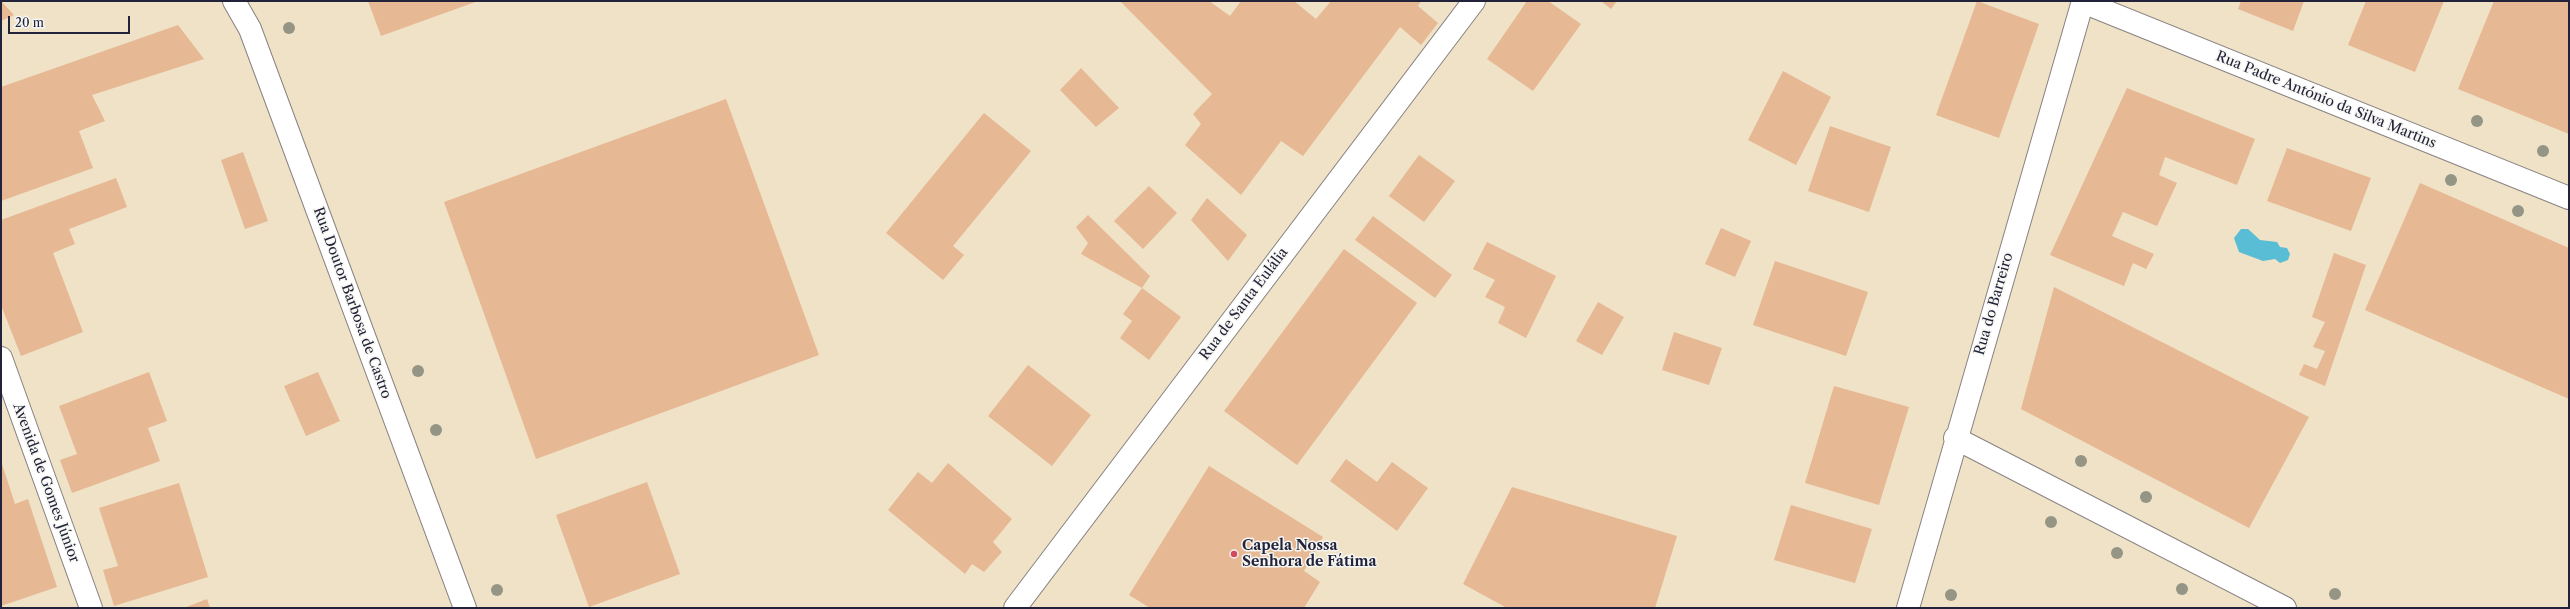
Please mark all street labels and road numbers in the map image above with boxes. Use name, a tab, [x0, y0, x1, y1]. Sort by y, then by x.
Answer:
street label: Rua Padre António da Silva Martins	[2213, 48, 2439, 152]
street label: Rua Doutor Barbosa de Castro	[309, 205, 395, 401]
street label: Rua de Santa Eulália	[1196, 245, 1292, 363]
street label: Rua do Barreiro	[1971, 251, 2017, 357]
street label: Avenida de Gomes Júnior	[9, 401, 83, 565]

